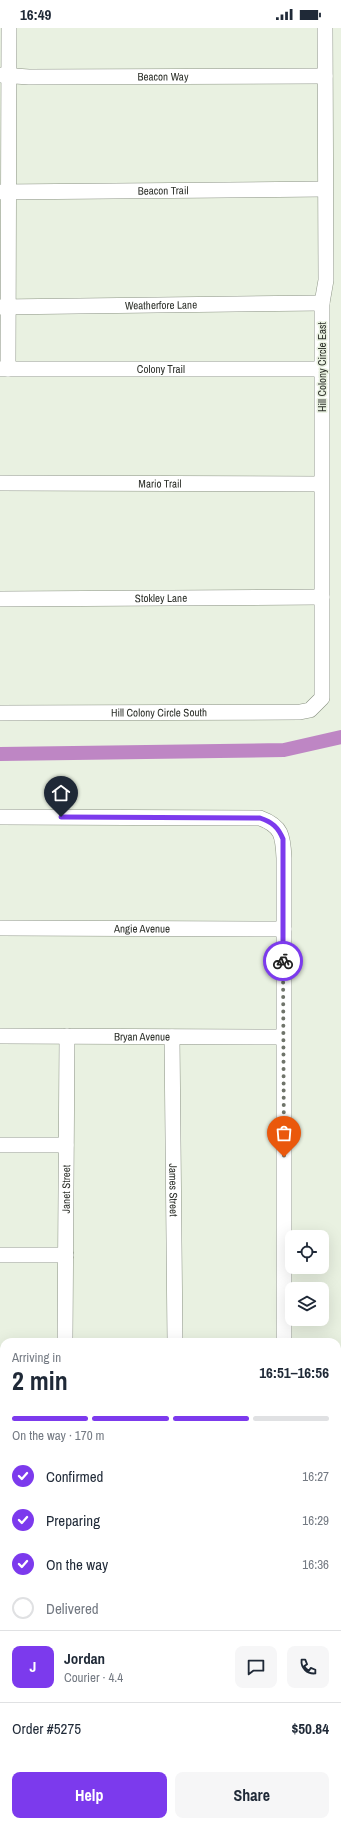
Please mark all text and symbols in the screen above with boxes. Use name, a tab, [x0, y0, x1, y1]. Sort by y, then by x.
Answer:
text: 16:49	[20, 4, 51, 25]
street label: Beacon Way	[137, 69, 189, 84]
street label: Beacon Trail	[138, 183, 188, 198]
street label: Weatherfore Lane	[125, 298, 197, 312]
street label: Hill Colony Circle East	[315, 321, 329, 412]
street label: Colony Trail	[137, 362, 185, 376]
street label: Mario Trail	[138, 476, 182, 491]
street label: Stokley Lane	[135, 591, 187, 605]
street label: Hill Colony Circle South	[111, 705, 207, 720]
pin	[44, 776, 78, 817]
icon: home	[50, 782, 72, 804]
street label: Angie Avenue	[113, 921, 170, 936]
courier	[263, 941, 303, 981]
icon: bike	[272, 950, 294, 972]
street label: Bryan Avenue	[114, 1029, 170, 1044]
pin	[267, 1116, 301, 1157]
icon: bag	[273, 1122, 295, 1144]
street label: James Street	[166, 1163, 181, 1217]
street label: Janet Street	[59, 1164, 73, 1213]
map controls	[285, 1230, 329, 1326]
button: locate	[285, 1230, 329, 1274]
button: layers	[285, 1282, 329, 1326]
text: Arriving in	[12, 1349, 61, 1366]
text: 16:51–16:56	[259, 1362, 329, 1383]
text: 2 min	[12, 1363, 68, 1398]
text: On the way · 170 m	[12, 1427, 104, 1444]
icon: check	[12, 1465, 34, 1487]
text: Confirmed	[46, 1466, 103, 1487]
text: 16:27	[302, 1468, 329, 1485]
icon: check	[12, 1509, 34, 1531]
text: Preparing	[46, 1510, 100, 1531]
text: 16:29	[302, 1512, 329, 1529]
icon: check	[12, 1553, 34, 1575]
text: On the way	[46, 1554, 108, 1575]
text: 16:36	[302, 1556, 329, 1573]
text: Delivered	[46, 1598, 99, 1619]
button: chat	[235, 1646, 277, 1688]
button: phone	[287, 1646, 329, 1688]
text: Jordan	[64, 1648, 105, 1669]
text: J	[30, 1656, 36, 1677]
text: Courier · 4.4	[64, 1669, 123, 1686]
text: Order #5275	[12, 1718, 81, 1739]
text: $50.84	[291, 1718, 329, 1739]
button: Help	[12, 1772, 167, 1818]
button: Share	[175, 1772, 329, 1818]

